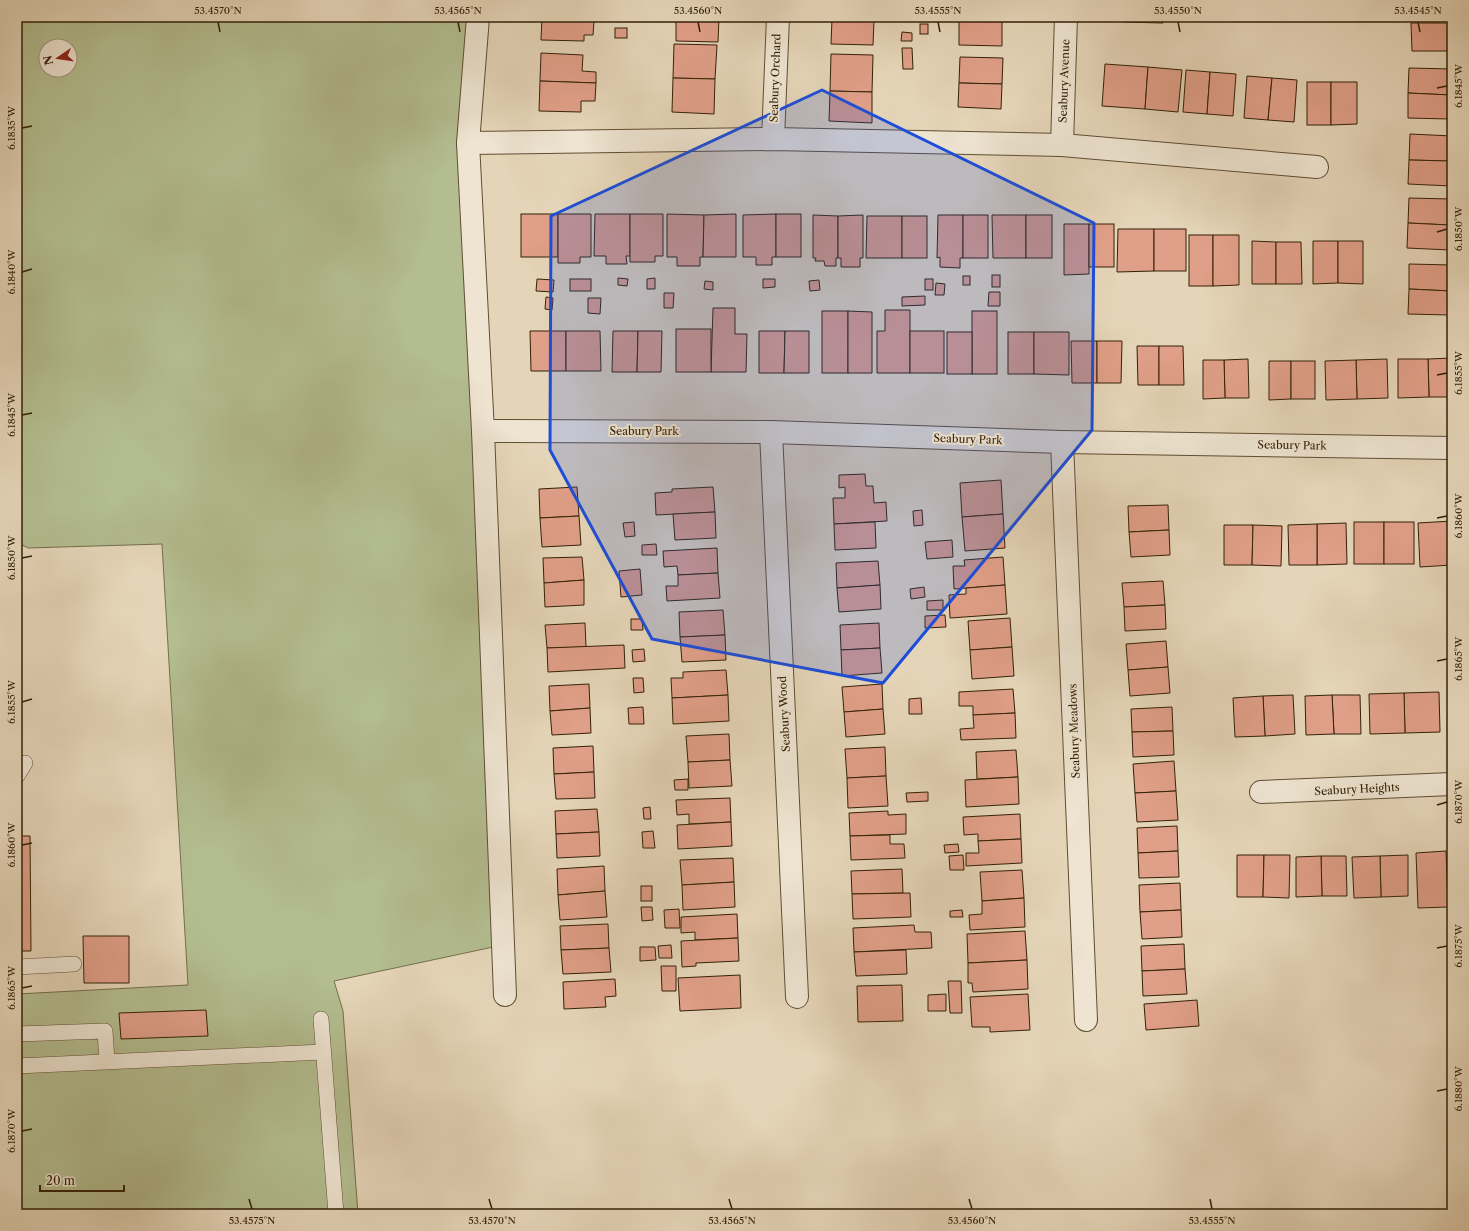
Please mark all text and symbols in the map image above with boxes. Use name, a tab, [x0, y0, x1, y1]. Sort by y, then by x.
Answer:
text: 53.4570°N	[194, 4, 242, 17]
text: 53.4565°N	[434, 4, 482, 17]
text: 53.4560°N	[674, 4, 722, 17]
text: 53.4555°N	[914, 4, 962, 17]
text: 53.4550°N	[1154, 4, 1202, 17]
text: 53.4545°N	[1394, 4, 1442, 17]
street label: Seabury Orchard	[766, 33, 784, 123]
north arrow	[38, 38, 78, 78]
street label: Seabury Avenue	[1056, 39, 1072, 123]
text: N	[40, 54, 56, 66]
text: 6.1845°W	[1452, 63, 1465, 108]
text: 6.1835°W	[5, 105, 18, 150]
text: 6.1850°W	[1452, 206, 1465, 251]
text: 6.1840°W	[5, 248, 18, 295]
text: 6.1855°W	[1452, 350, 1465, 395]
text: 6.1845°W	[5, 392, 18, 437]
street label: Seabury Park	[609, 424, 679, 438]
street label: Seabury Park	[933, 431, 1003, 447]
street label: Seabury Park	[1257, 437, 1327, 453]
text: 6.1860°W	[1452, 492, 1465, 539]
text: 6.1850°W	[5, 535, 18, 580]
text: 6.1865°W	[1452, 636, 1465, 681]
street label: Seabury Wood	[775, 675, 793, 752]
text: 6.1855°W	[5, 679, 18, 724]
street label: Seabury Meadows	[1065, 683, 1083, 779]
text: 6.1870°W	[1452, 779, 1465, 824]
street label: Seabury Heights	[1314, 780, 1400, 798]
text: 6.1860°W	[5, 821, 18, 868]
text: 6.1875°W	[1452, 923, 1465, 968]
text: 6.1865°W	[5, 965, 18, 1010]
text: 6.1880°W	[1452, 1065, 1465, 1112]
text: 6.1870°W	[5, 1108, 18, 1153]
scale bar	[40, 1167, 124, 1193]
text: 20 m	[46, 1173, 75, 1188]
text: 53.4575°N	[229, 1214, 275, 1227]
text: 53.4570°N	[468, 1214, 516, 1227]
text: 53.4565°N	[708, 1214, 756, 1227]
text: 53.4560°N	[948, 1214, 996, 1227]
text: 53.4555°N	[1188, 1214, 1236, 1227]

